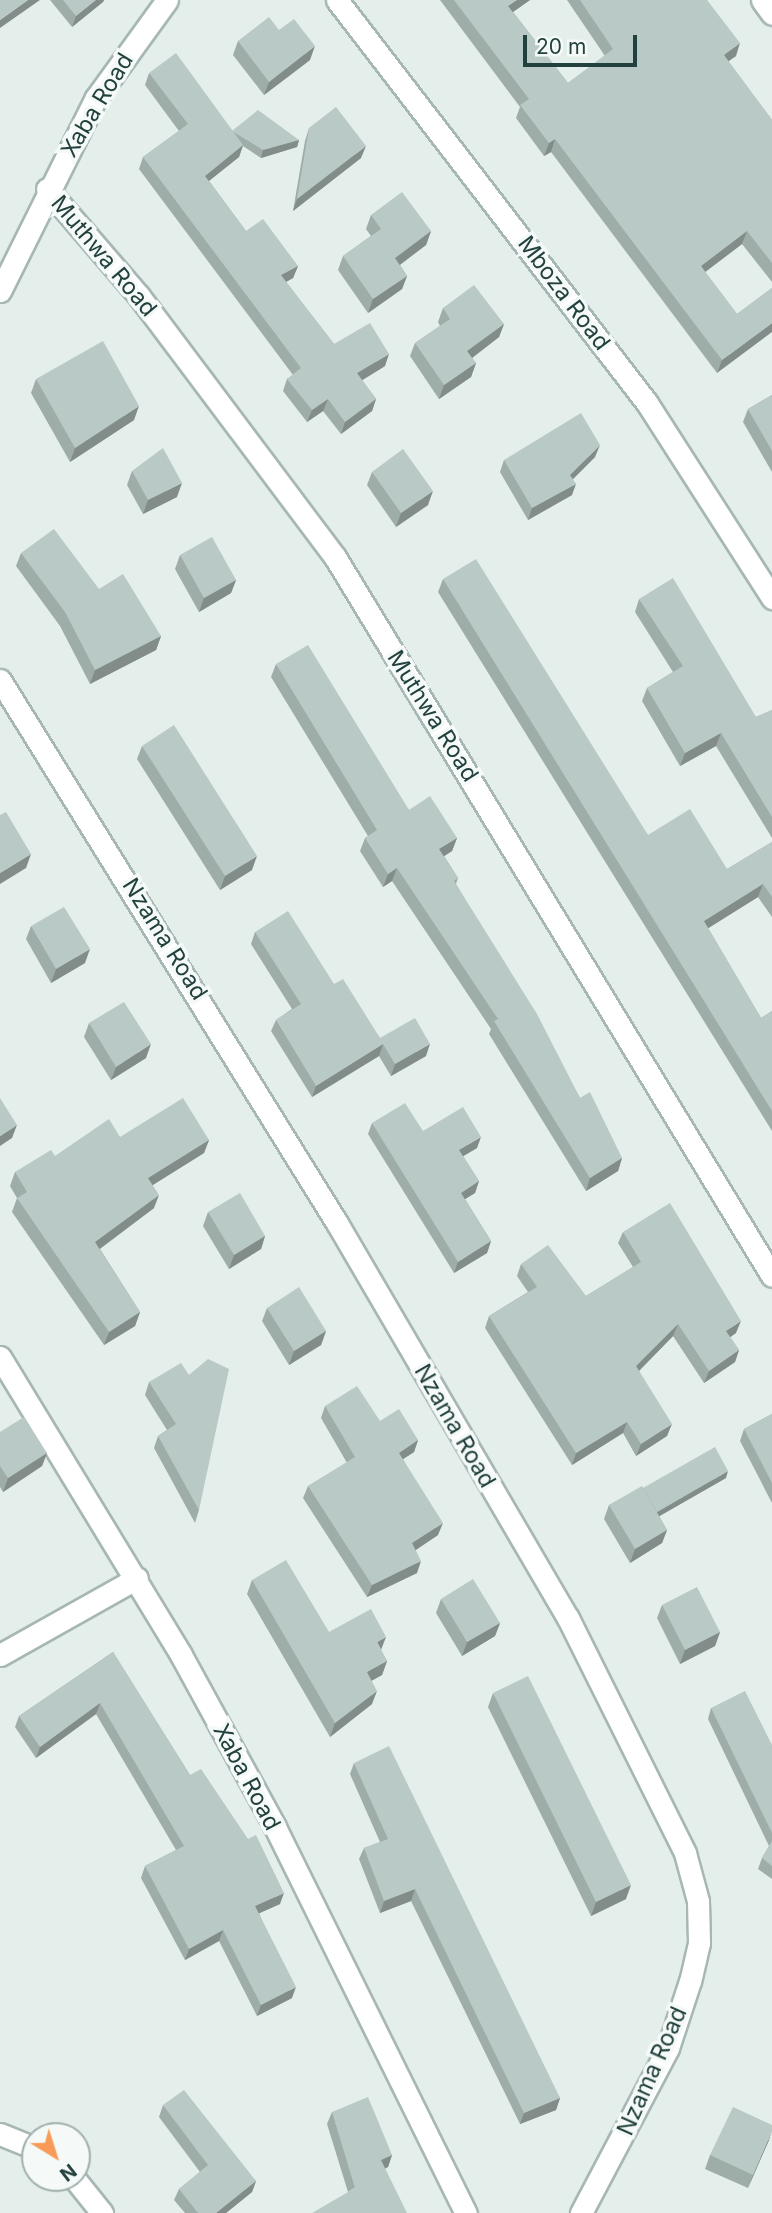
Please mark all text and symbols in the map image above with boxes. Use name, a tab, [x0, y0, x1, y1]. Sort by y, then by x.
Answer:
scale bar	[527, 21, 641, 65]
text: 20 m	[536, 34, 586, 59]
street label: Xaba Road	[55, 48, 139, 162]
street label: Muthwa Road	[45, 190, 163, 322]
street label: Mboza Road	[512, 230, 616, 356]
street label: Muthwa Road	[382, 645, 484, 787]
street label: Nzama Road	[117, 873, 213, 1005]
street label: Nzama Road	[409, 1359, 501, 1493]
street label: Xaba Road	[207, 1719, 287, 1835]
street label: Nzama Road	[611, 2002, 693, 2140]
north arrow	[21, 2122, 91, 2192]
text: N	[55, 2159, 81, 2186]

